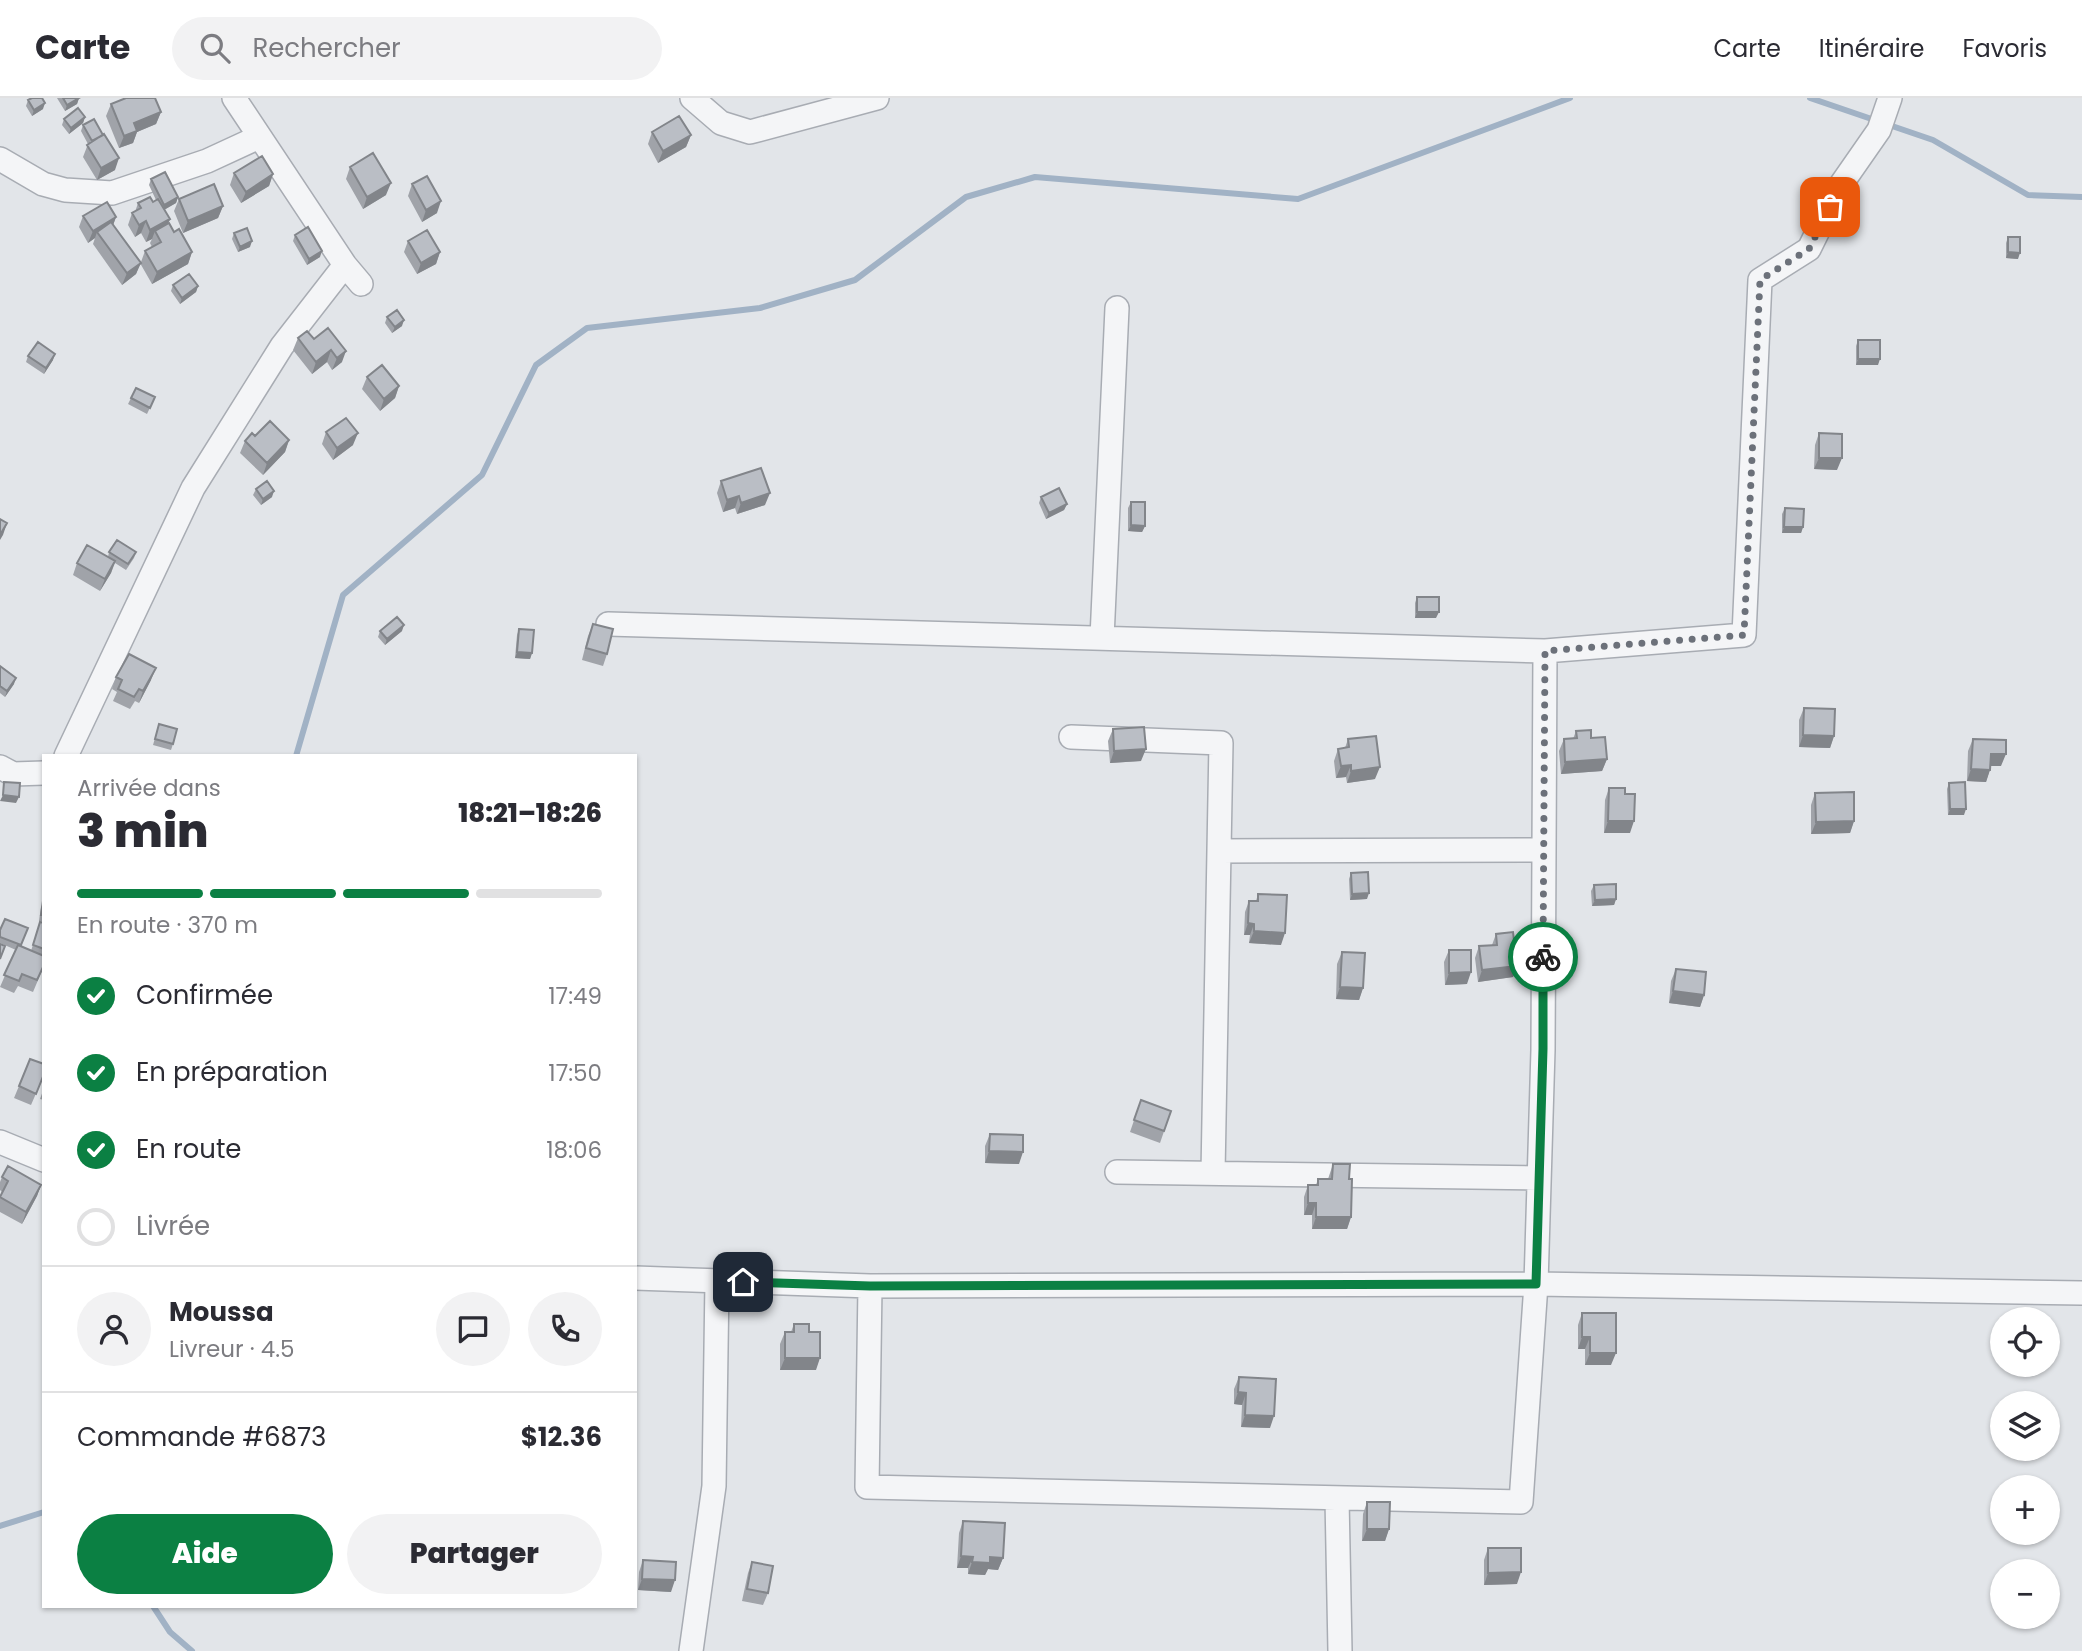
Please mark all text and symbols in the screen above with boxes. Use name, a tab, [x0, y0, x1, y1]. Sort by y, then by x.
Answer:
search box	[172, 17, 662, 80]
text: Carte	[35, 24, 130, 71]
icon: search	[196, 29, 234, 67]
text: Rechercher	[252, 30, 401, 66]
text: Carte	[1713, 32, 1781, 65]
text: Itinéraire	[1819, 32, 1924, 65]
text: Favoris	[1962, 32, 2047, 65]
pin	[1800, 177, 1860, 237]
icon: bag	[1811, 188, 1849, 226]
text: Arrivée dans	[77, 772, 221, 804]
text: 18:21–18:26	[458, 795, 602, 831]
text: 3 min	[77, 799, 209, 863]
text: En route · 370 m	[77, 909, 258, 941]
courier	[1508, 922, 1578, 992]
icon: bike	[1524, 938, 1562, 976]
icon: check	[77, 977, 115, 1015]
text: Confirmée	[136, 977, 273, 1013]
text: 17:49	[548, 980, 602, 1012]
icon: check	[77, 1054, 115, 1092]
text: En préparation	[136, 1054, 328, 1090]
text: 17:50	[548, 1057, 602, 1089]
icon: check	[77, 1131, 115, 1169]
text: En route	[136, 1131, 241, 1167]
text: 18:06	[546, 1134, 602, 1166]
text: Livrée	[136, 1208, 210, 1244]
pin	[713, 1252, 773, 1312]
icon: home	[724, 1263, 762, 1301]
button: person	[77, 1292, 151, 1366]
button: chat	[436, 1292, 510, 1366]
button: phone	[528, 1292, 602, 1366]
text: Moussa	[169, 1294, 274, 1330]
map controls	[1990, 1307, 2060, 1629]
button: locate	[1990, 1307, 2060, 1377]
text: Livreur · 4.5	[169, 1333, 295, 1365]
button: layers	[1990, 1391, 2060, 1461]
text: Commande #6873	[77, 1419, 326, 1455]
text: $12.36	[521, 1419, 602, 1455]
button: +	[1990, 1475, 2060, 1545]
button: Aide	[77, 1514, 333, 1594]
button: Partager	[347, 1514, 602, 1594]
button: −	[1990, 1559, 2060, 1629]

